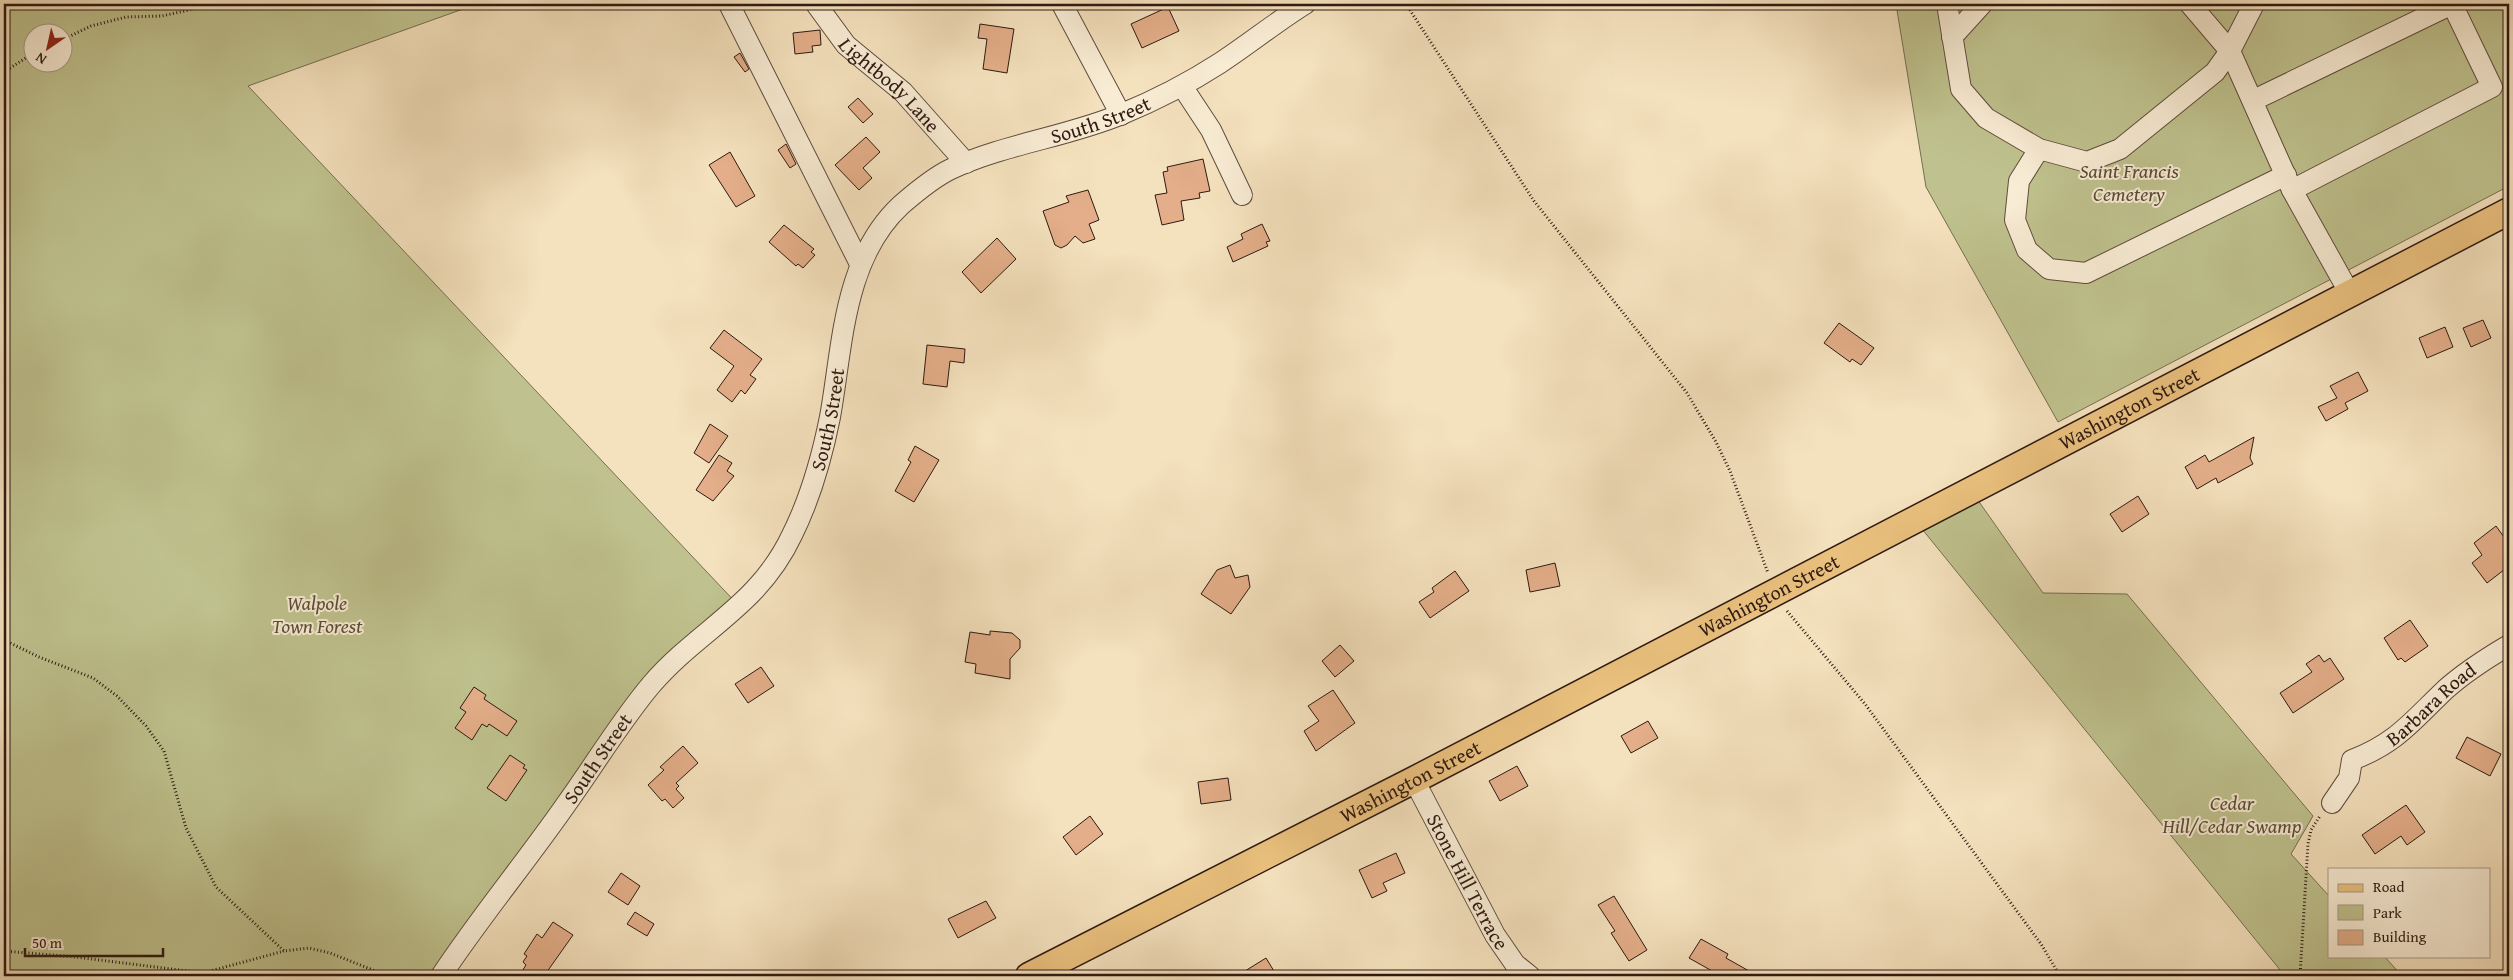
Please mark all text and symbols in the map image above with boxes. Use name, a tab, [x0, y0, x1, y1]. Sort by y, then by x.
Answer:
north arrow	[22, 22, 72, 72]
street label: Lightbody Lane	[832, 32, 947, 139]
text: N	[31, 48, 50, 70]
street label: South Street	[1047, 88, 1155, 150]
park label: Saint Francis Cemetery	[2079, 156, 2179, 208]
street label: Washington Street	[2053, 359, 2205, 457]
street label: South Street	[803, 366, 851, 474]
street label: Washington Street	[1693, 546, 1844, 644]
park label: Walpole Town Forest	[272, 588, 363, 640]
street label: Barbara Road	[2380, 655, 2482, 753]
street label: South Street	[556, 707, 639, 810]
street label: Washington Street	[1334, 733, 1486, 830]
park label: Cedar Hill/Cedar Swamp	[2161, 788, 2302, 840]
street label: Stone Hill Terrace	[1420, 808, 1516, 956]
legend	[2328, 868, 2490, 958]
text: Road	[2373, 876, 2404, 897]
text: Park	[2373, 902, 2402, 923]
scale bar	[25, 925, 162, 957]
text: Building	[2373, 926, 2427, 947]
text: 50 m	[32, 932, 63, 953]

